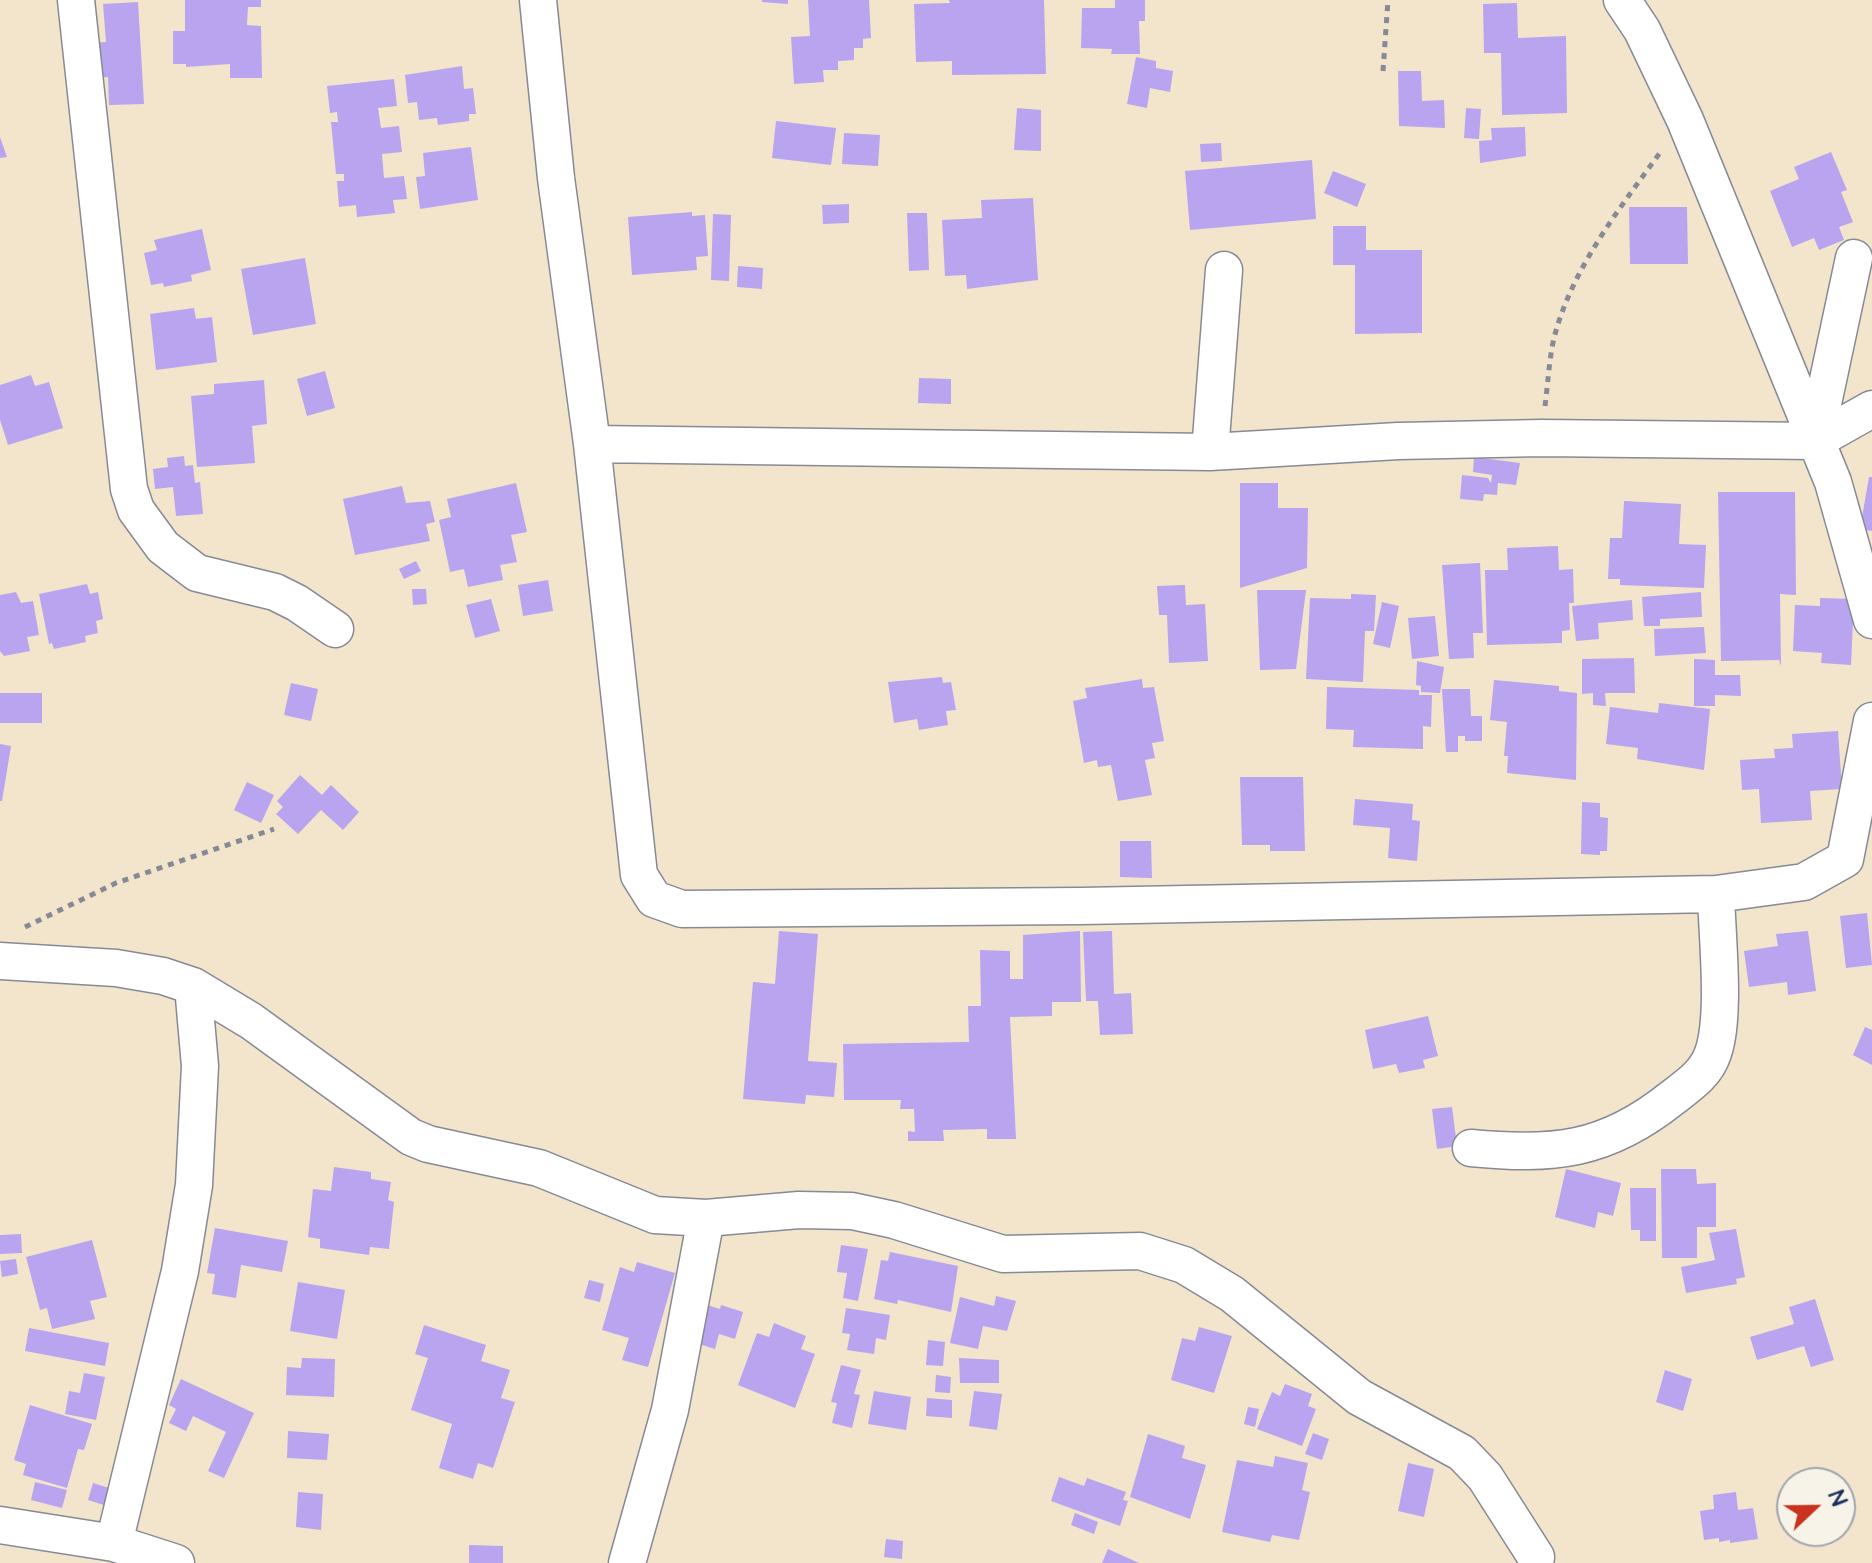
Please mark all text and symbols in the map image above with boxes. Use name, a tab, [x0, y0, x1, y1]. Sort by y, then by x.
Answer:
north arrow	[1776, 1467, 1856, 1547]
text: N	[1820, 1486, 1854, 1511]

